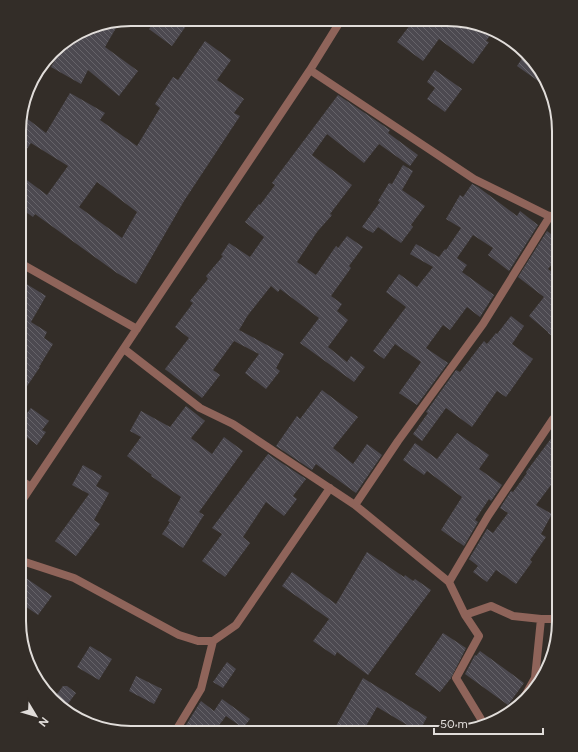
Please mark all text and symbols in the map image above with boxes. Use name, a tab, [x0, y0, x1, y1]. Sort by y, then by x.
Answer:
north arrow	[16, 696, 56, 736]
scale bar	[434, 710, 543, 736]
text: N	[36, 714, 51, 729]
text: 50 m	[440, 717, 468, 731]

